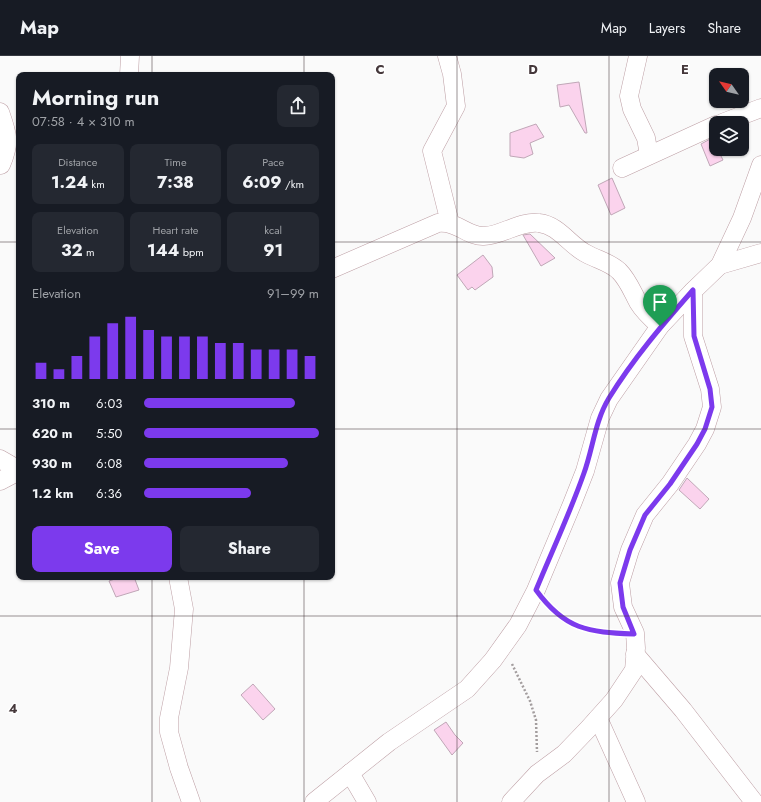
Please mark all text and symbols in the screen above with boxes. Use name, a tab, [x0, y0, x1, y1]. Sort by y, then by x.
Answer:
text: Map	[20, 14, 59, 41]
text: Map	[601, 18, 627, 38]
text: Layers	[649, 18, 685, 38]
text: Share	[707, 18, 741, 38]
text: C	[375, 60, 385, 79]
text: D	[528, 60, 538, 79]
text: E	[681, 60, 689, 79]
north arrow	[709, 68, 749, 108]
map controls	[709, 68, 749, 156]
text: Morning run	[32, 81, 159, 113]
button: share	[277, 85, 319, 127]
text: 07:58 · 4 × 310 m	[32, 112, 135, 131]
button: layers	[709, 116, 749, 156]
text: Distance	[58, 154, 98, 170]
text: Time	[164, 154, 187, 170]
text: Pace	[262, 154, 284, 170]
text: 1.24	[51, 170, 88, 194]
text: 7:38	[157, 170, 194, 194]
text: 6:09	[242, 170, 282, 194]
text: km	[88, 176, 105, 192]
text: /km	[282, 176, 304, 192]
text: Elevation	[57, 222, 99, 238]
text: Heart rate	[153, 222, 198, 238]
text: kcal	[264, 222, 282, 238]
text: 32	[61, 238, 83, 262]
text: 144	[147, 238, 179, 262]
text: 91	[263, 238, 283, 262]
text: m	[83, 244, 95, 260]
text: bpm	[179, 244, 204, 260]
text: Elevation	[32, 284, 81, 303]
text: 91–99 m	[267, 284, 319, 303]
pin	[643, 285, 677, 326]
icon: arrive	[649, 291, 671, 313]
text: 310 m	[32, 394, 70, 413]
text: 6:03	[96, 394, 122, 413]
text: 620 m	[32, 424, 72, 443]
text: 5:50	[96, 424, 122, 443]
text: 930 m	[32, 454, 72, 473]
text: 6:08	[96, 454, 122, 473]
text: 1.2 km	[32, 484, 73, 503]
text: 6:36	[96, 484, 122, 503]
button: Save	[32, 526, 172, 572]
button: Share	[180, 526, 319, 572]
text: 4	[8, 699, 18, 718]

